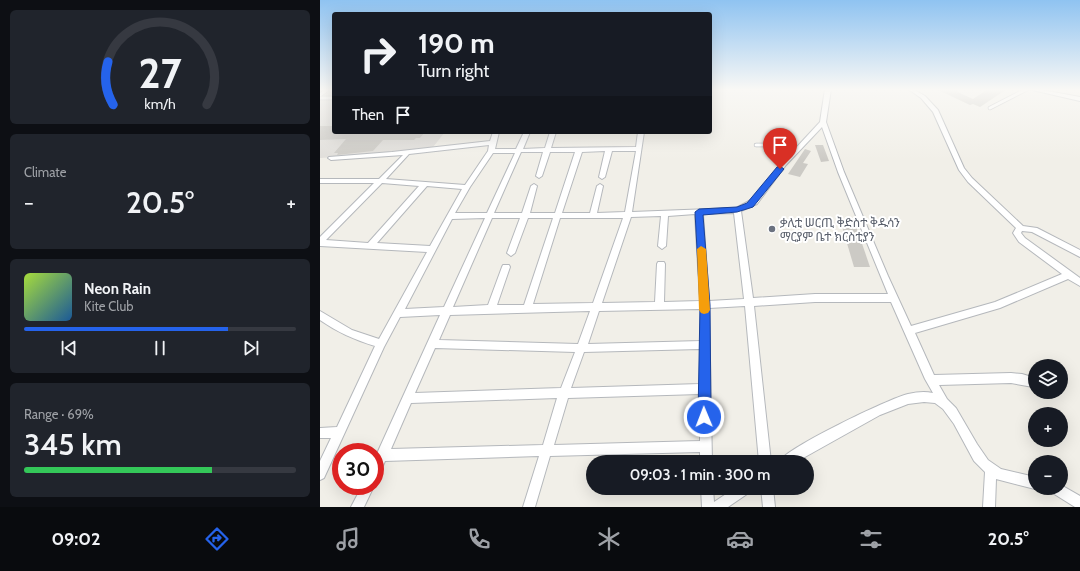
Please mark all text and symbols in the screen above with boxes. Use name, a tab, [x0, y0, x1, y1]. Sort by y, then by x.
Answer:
text: 190 m	[418, 26, 494, 60]
icon: right	[352, 28, 404, 80]
text: 27	[138, 48, 182, 98]
text: Turn right	[418, 60, 489, 82]
text: km/h	[144, 95, 176, 113]
icon: arrive	[392, 104, 414, 126]
text: Then	[352, 106, 384, 124]
pin	[763, 128, 797, 169]
icon: arrive	[769, 134, 791, 156]
text: Climate	[24, 164, 66, 180]
text: 20.5°	[126, 184, 194, 221]
text: −	[24, 189, 34, 216]
text: +	[286, 189, 296, 216]
place label: ቃሊቲ ሠርጢ ቅድስተ ቅዱሳን ማርያም ቤተ ክርስቲያን	[780, 215, 900, 244]
marker: ቃሊቲ ሠርጢ ቅድስተ ቅዱሳን ማርያም ቤተ ክርስቲያን	[767, 224, 777, 234]
text: Neon Rain	[84, 280, 151, 298]
text: Kite Club	[84, 298, 133, 314]
icon: previous	[58, 337, 80, 359]
icon: pause	[149, 337, 171, 359]
icon: next	[240, 337, 262, 359]
map controls	[1028, 359, 1068, 495]
button: layers	[1028, 359, 1068, 399]
position arrow	[683, 396, 725, 438]
text: Range · 69%	[24, 406, 94, 422]
button: +	[1028, 407, 1068, 447]
text: 345 km	[24, 426, 122, 463]
speed limit sign: 30	[332, 443, 384, 495]
button: −	[1028, 455, 1068, 495]
text: 09:03 · 1 min · 300 m	[630, 466, 770, 484]
icon: directions	[203, 525, 231, 553]
icon: music	[334, 525, 362, 553]
icon: phone	[465, 525, 493, 553]
icon: climate	[595, 525, 623, 553]
icon: car	[726, 525, 754, 553]
icon: filters	[857, 525, 885, 553]
text: 09:02	[51, 528, 100, 550]
text: 20.5°	[988, 528, 1029, 550]

